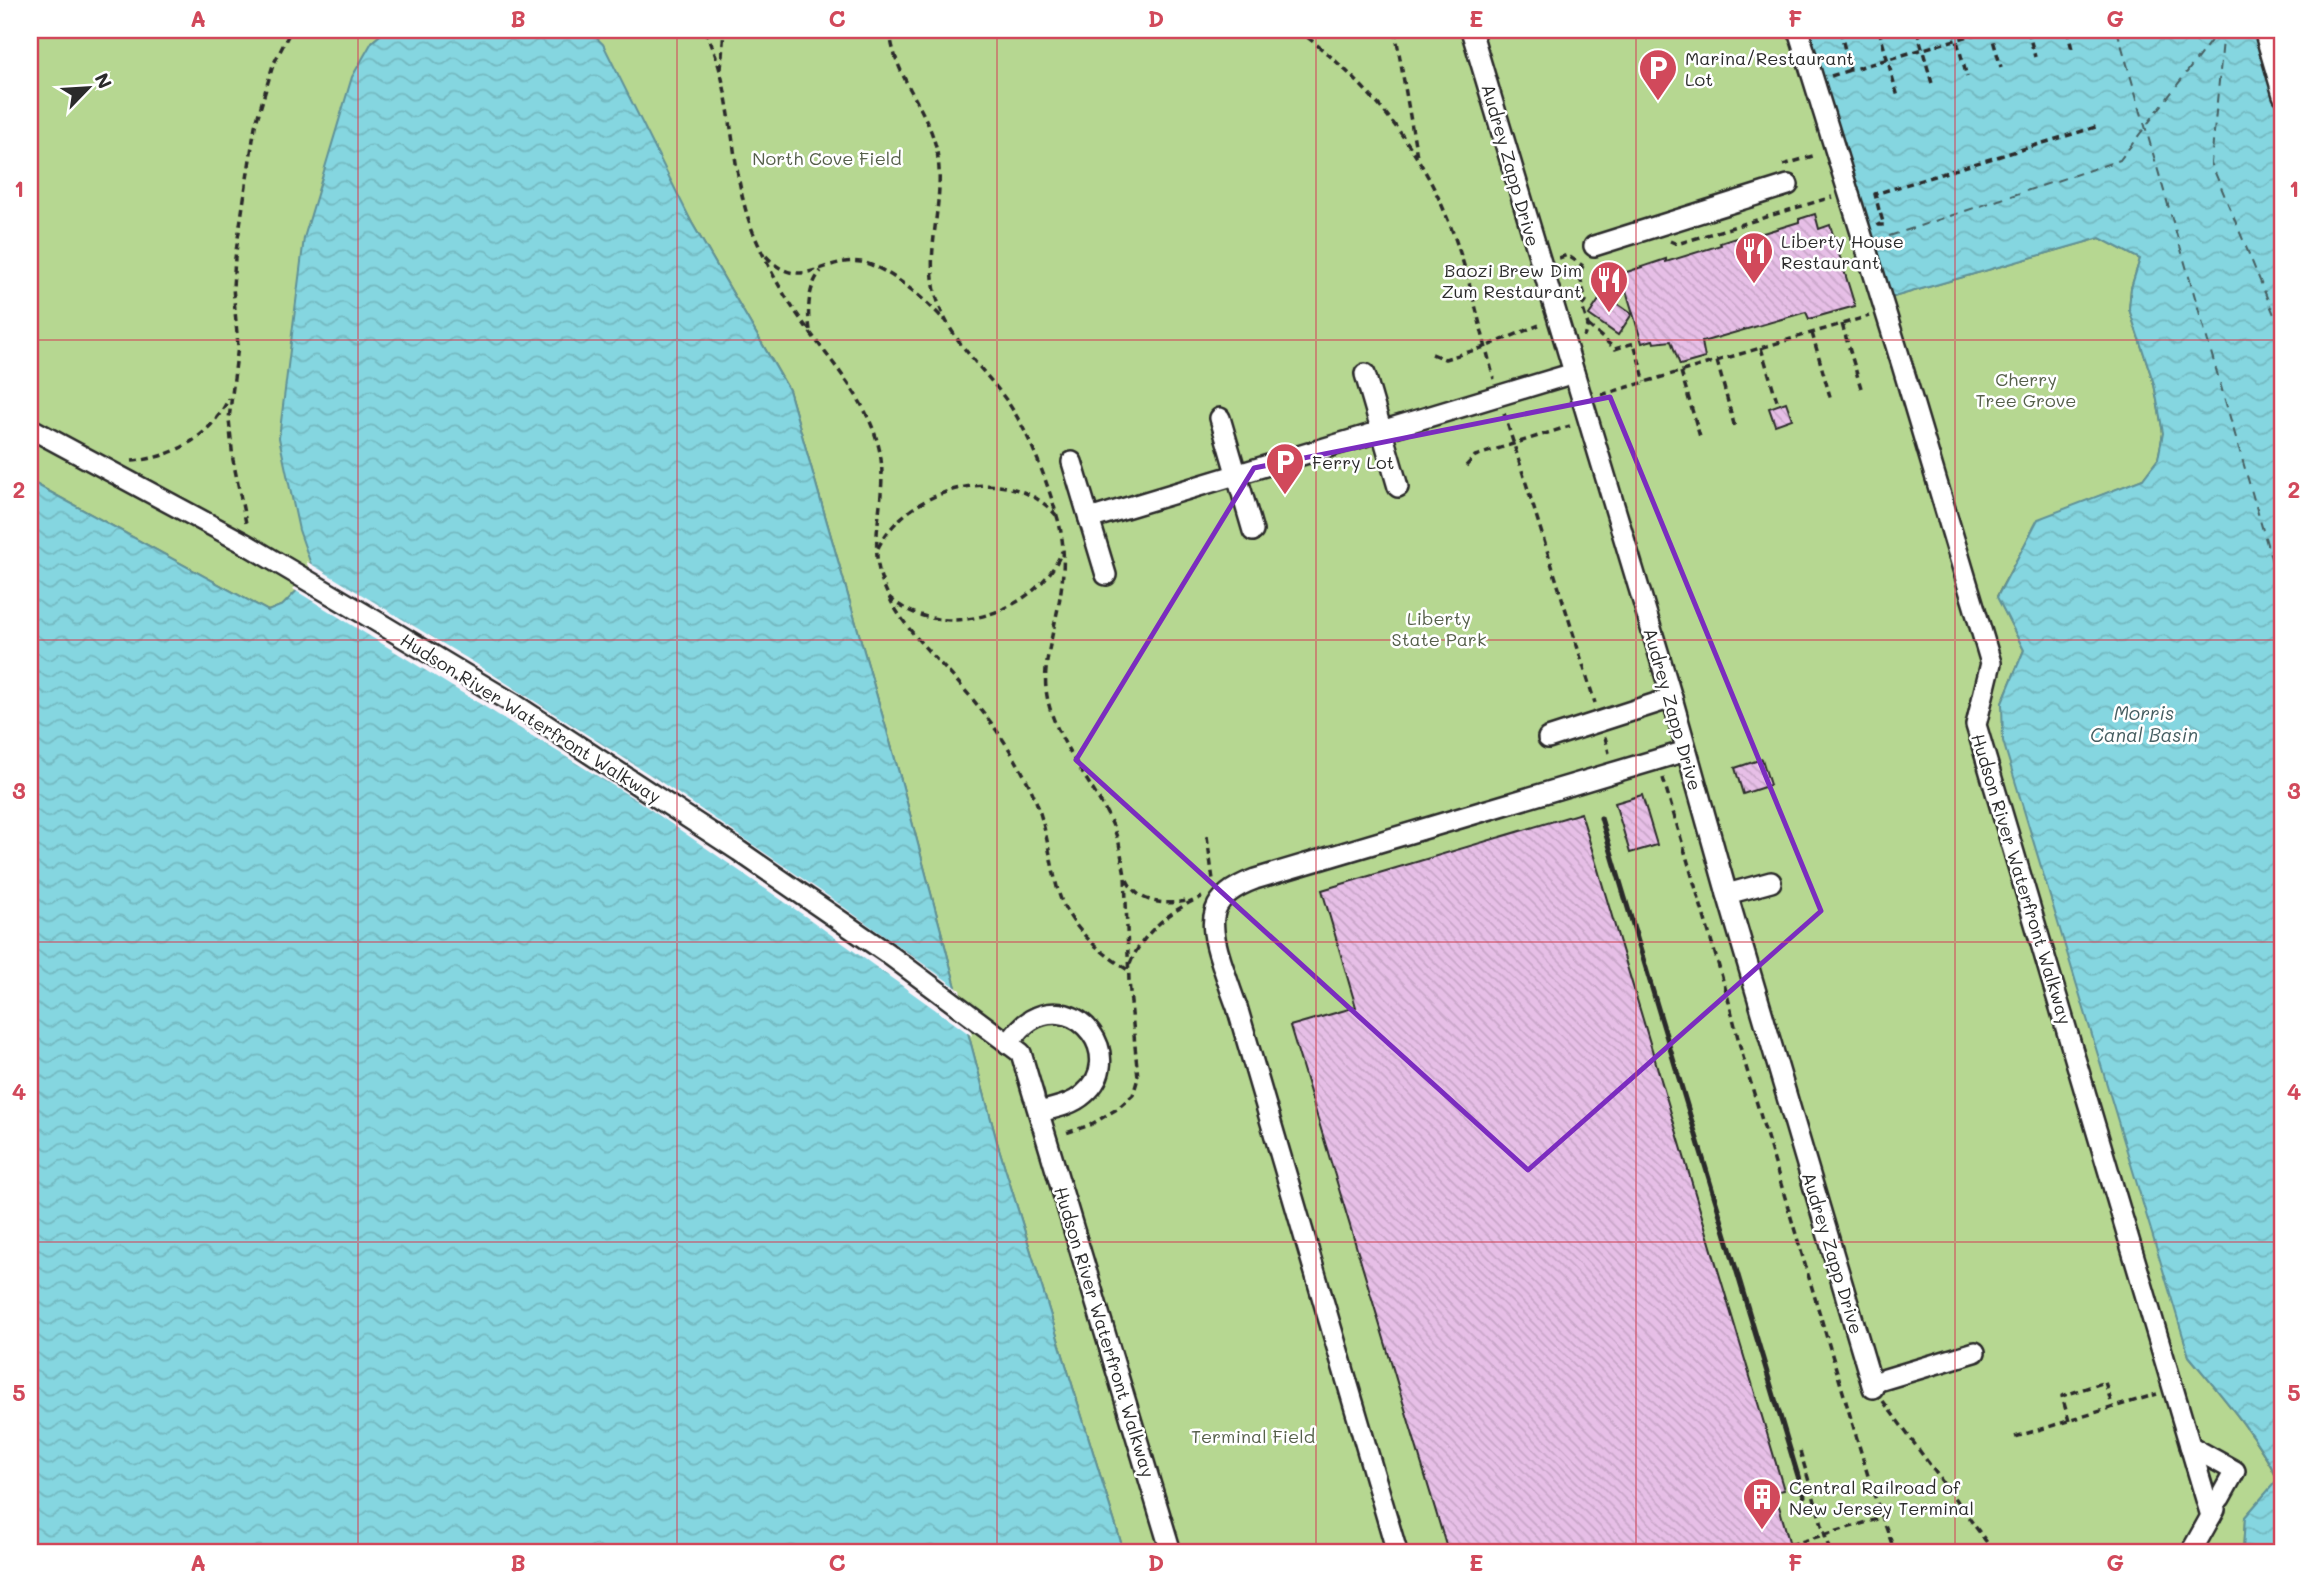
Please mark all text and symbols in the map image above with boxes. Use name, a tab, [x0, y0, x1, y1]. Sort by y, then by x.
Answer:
text: A	[190, 3, 206, 33]
text: B	[510, 3, 526, 33]
text: C	[828, 3, 846, 33]
text: D	[1148, 3, 1164, 33]
text: E	[1469, 3, 1483, 33]
text: F	[1788, 3, 1802, 33]
text: G	[2106, 3, 2124, 33]
place label: Marina/Restaurant Lot	[1685, 46, 1854, 91]
parking icon: Marina/Restaurant Lot	[1637, 47, 1679, 102]
north arrow	[52, 52, 122, 122]
text: N	[89, 69, 118, 92]
street label: Audrey Zapp Drive	[1476, 81, 1546, 249]
park label: North Cove Field	[752, 146, 902, 170]
text: 1	[14, 173, 24, 203]
text: 1	[2289, 173, 2299, 203]
place label: Liberty House Restaurant	[1781, 229, 1904, 274]
restaurant icon: Liberty House Restaurant	[1733, 230, 1775, 285]
place label: Baozi Brew Dim Zum Restaurant	[1441, 258, 1582, 303]
restaurant icon: Baozi Brew Dim Zum Restaurant	[1588, 259, 1630, 314]
park label: Cherry Tree Grove	[1976, 367, 2076, 412]
parking icon: Ferry Lot	[1264, 441, 1306, 496]
place label: Ferry Lot	[1312, 450, 1395, 474]
text: 2	[13, 474, 25, 504]
text: 2	[2288, 474, 2300, 504]
park label: Liberty State Park	[1392, 606, 1486, 651]
street label: Audrey Zapp Drive	[1638, 625, 1708, 793]
street label: Hudson River Waterfront Walkway	[396, 628, 666, 808]
water label: Morris Canal Basin	[2090, 700, 2198, 747]
street label: Hudson River Waterfront Walkway	[1966, 731, 2078, 1027]
text: 3	[12, 775, 26, 805]
text: 3	[2287, 775, 2301, 805]
text: 4	[12, 1076, 26, 1106]
text: 4	[2287, 1076, 2301, 1106]
street label: Audrey Zapp Drive	[1797, 1169, 1869, 1337]
street label: Hudson River Waterfront Walkway	[1049, 1184, 1161, 1480]
text: 5	[12, 1377, 26, 1407]
text: 5	[2287, 1377, 2301, 1407]
park label: Terminal Field	[1191, 1424, 1315, 1448]
place label: Central Railroad of New Jersey Terminal	[1789, 1475, 1974, 1520]
building icon: Central Railroad of New Jersey Terminal	[1741, 1476, 1783, 1531]
text: A	[190, 1547, 206, 1577]
text: B	[510, 1547, 526, 1577]
text: C	[828, 1547, 846, 1577]
text: D	[1148, 1547, 1164, 1577]
text: E	[1469, 1547, 1483, 1577]
text: F	[1788, 1547, 1802, 1577]
text: G	[2106, 1547, 2124, 1577]

